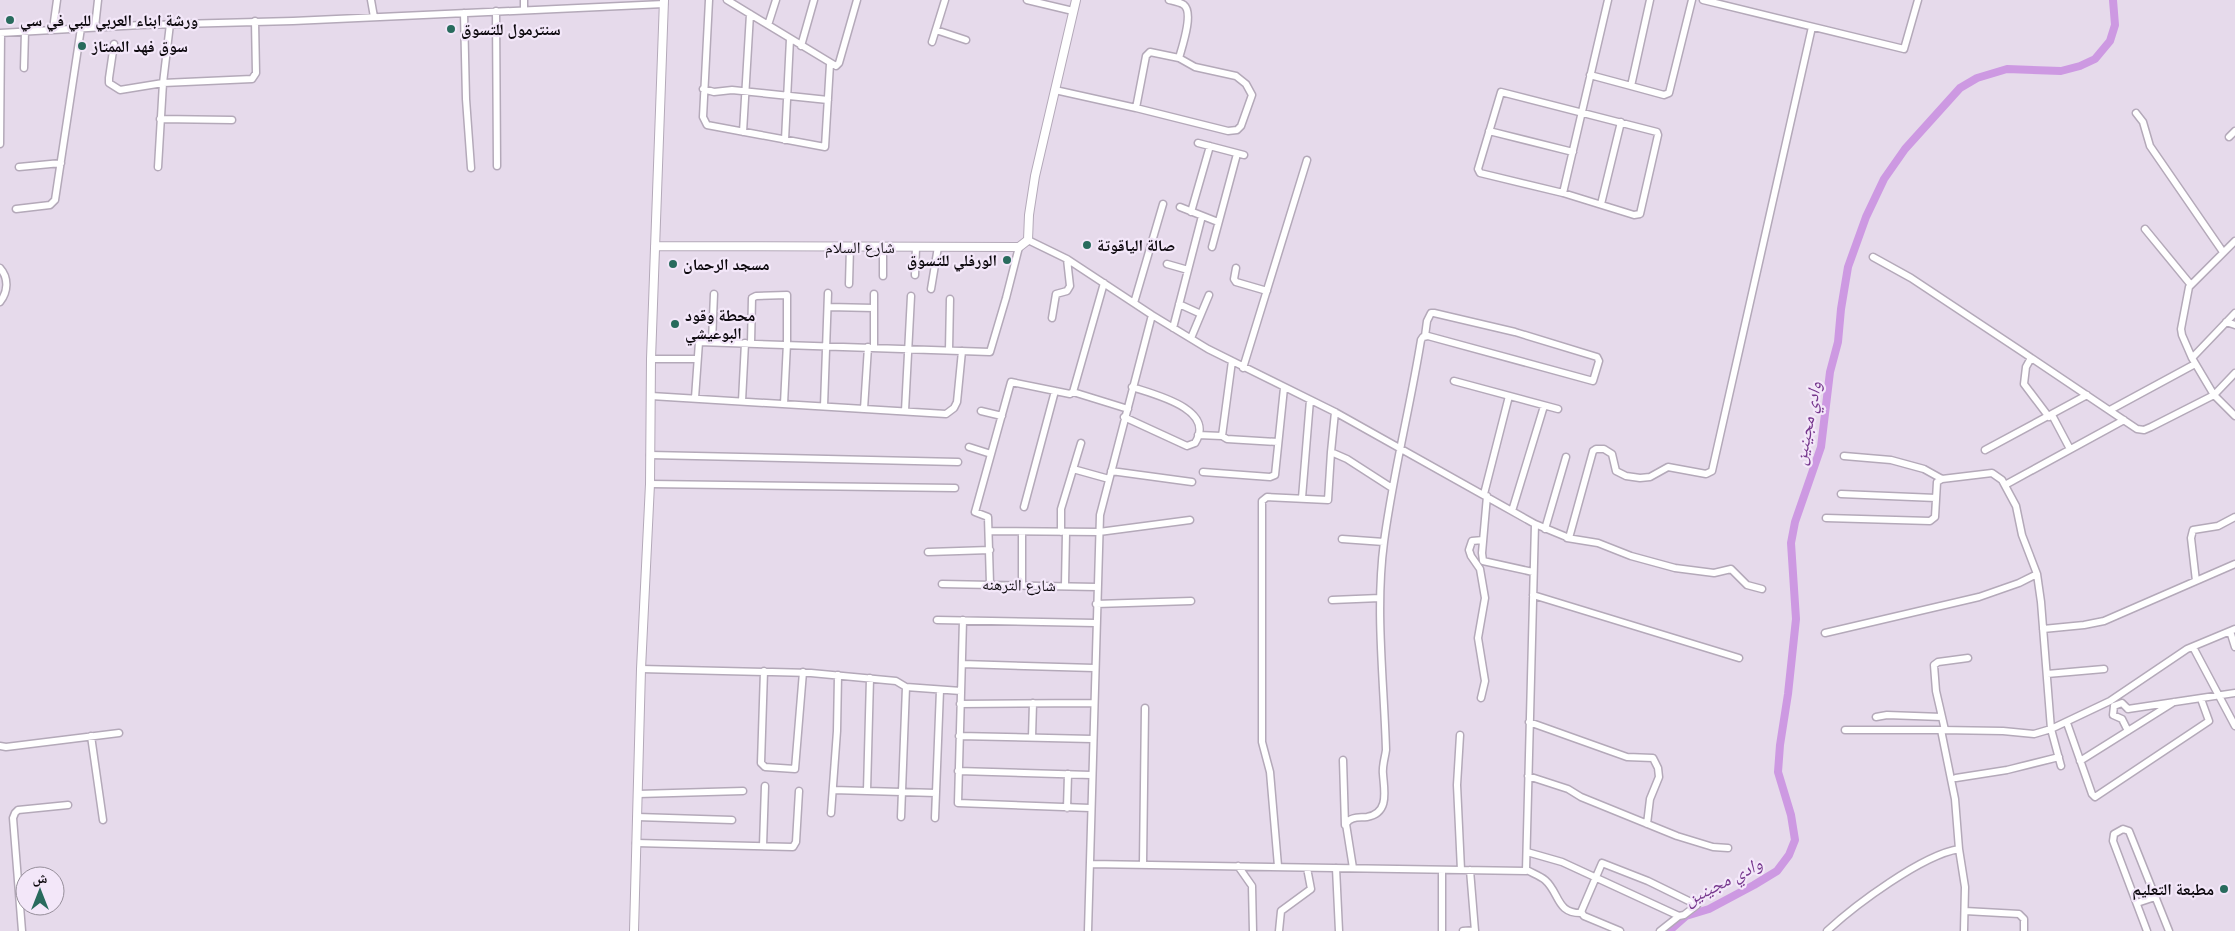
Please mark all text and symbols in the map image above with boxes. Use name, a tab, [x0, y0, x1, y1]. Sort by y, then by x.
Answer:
place label: ورشة ابناء العربي للبي في سي	[20, 11, 198, 32]
marker: ورشة ابناء العربي للبي في سي	[4, 14, 16, 26]
place label: سنترمول للتسوق	[461, 20, 561, 39]
marker: سنترمول للتسوق	[445, 23, 457, 35]
place label: سوق فهد الممتاز	[91, 37, 188, 56]
marker: سوق فهد الممتاز	[76, 40, 88, 52]
place label: صالة الياقوتة	[1097, 236, 1175, 255]
street label: شارع السلام	[825, 238, 895, 258]
marker: صالة الياقوتة	[1081, 239, 1093, 251]
place label: الورفلي للتسوق	[907, 251, 997, 272]
marker: الورفلي للتسوق	[1001, 254, 1013, 266]
place label: مسجد الرحمان	[683, 255, 770, 274]
marker: مسجد الرحمان	[667, 258, 679, 270]
place label: محطة وقود البوعيشي	[685, 306, 755, 345]
marker: محطة وقود البوعيشي	[669, 318, 681, 330]
water label: وادي مجينين	[1789, 379, 1830, 467]
street label: شارع الترهنه	[982, 575, 1056, 596]
water label: وادي مجينين	[1681, 852, 1768, 914]
north arrow	[15, 866, 65, 916]
text: ش	[33, 870, 48, 887]
place label: مطبعة التعليم	[2132, 880, 2214, 901]
marker: مطبعة التعليم	[2218, 883, 2230, 895]

